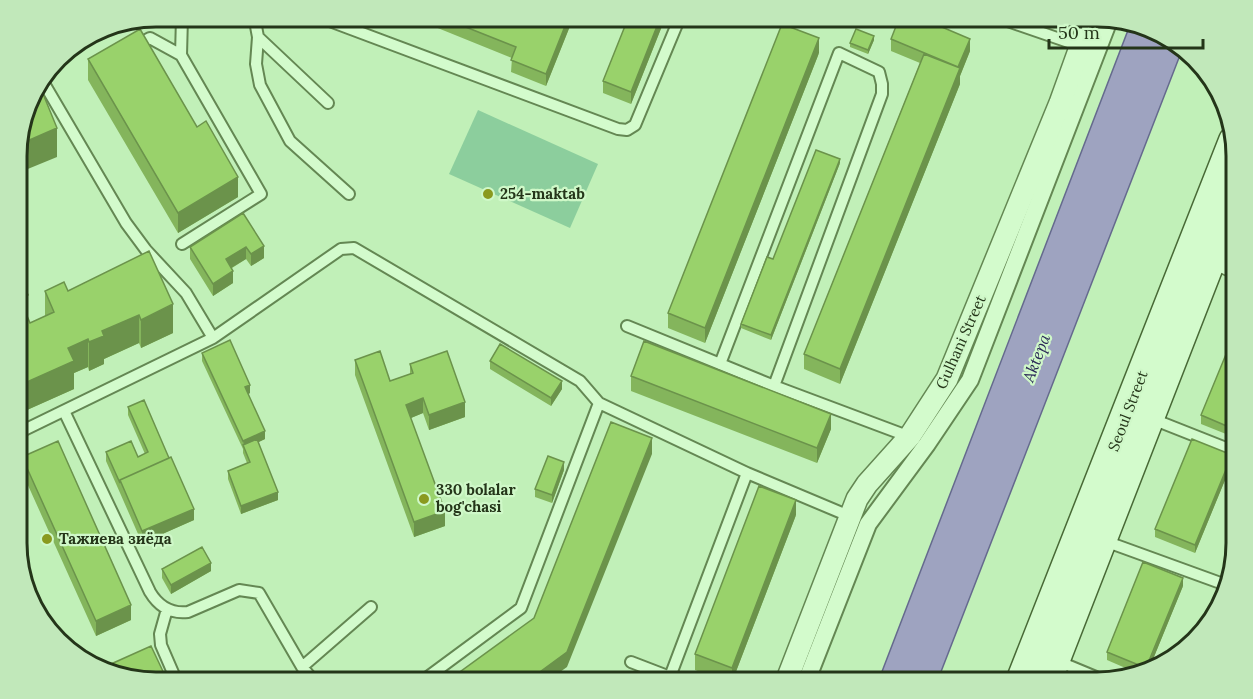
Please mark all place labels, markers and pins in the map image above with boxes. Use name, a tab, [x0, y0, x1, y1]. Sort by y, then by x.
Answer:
place label: 254-maktab	[500, 184, 585, 203]
marker: 254-maktab	[481, 187, 495, 201]
place label: 330 bolalar bog'chasi	[435, 480, 516, 516]
marker: 330 bolalar bog'chasi	[417, 492, 431, 506]
place label: Тажиева зиёда	[59, 529, 172, 548]
marker: Тажиева зиёда	[40, 532, 54, 546]

